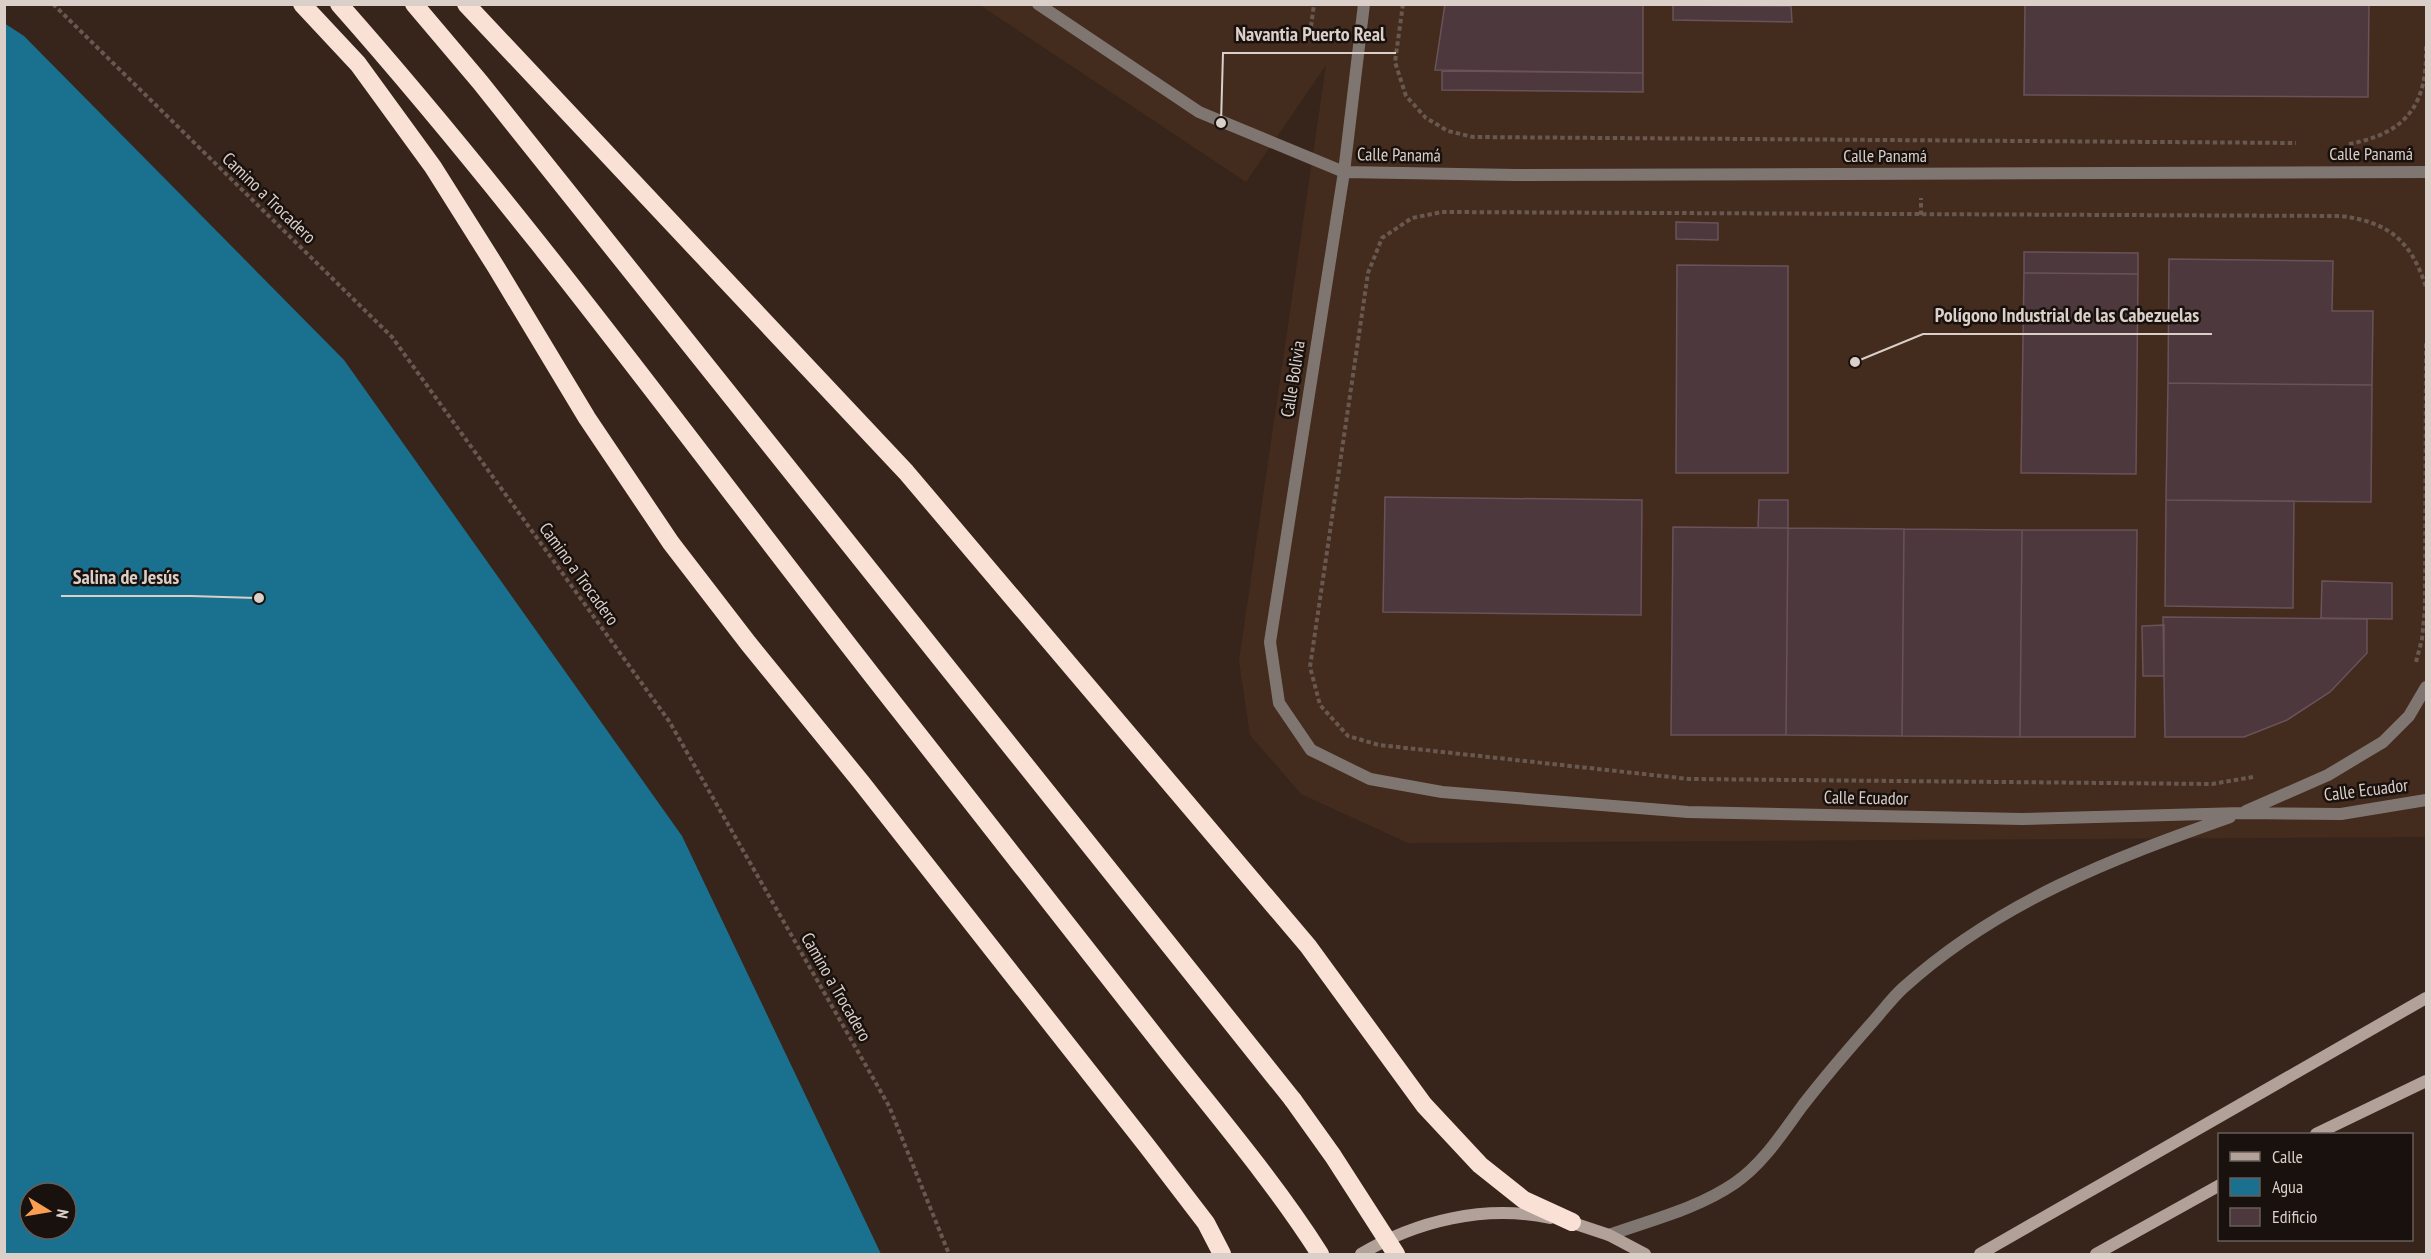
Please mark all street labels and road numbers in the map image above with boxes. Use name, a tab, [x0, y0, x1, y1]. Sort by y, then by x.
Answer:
street label: Calle Panamá	[1357, 142, 1441, 167]
street label: Calle Panamá	[2329, 142, 2413, 165]
street label: Calle Panamá	[1843, 144, 1927, 167]
street label: Camino a Trocadero	[218, 147, 321, 248]
street label: Calle Bolivia	[1275, 339, 1310, 419]
street label: Camino a Trocadero	[534, 518, 625, 630]
street label: Calle Ecuador	[2323, 773, 2409, 806]
street label: Calle Ecuador	[1824, 785, 1909, 810]
street label: Camino a Trocadero	[796, 928, 877, 1045]

